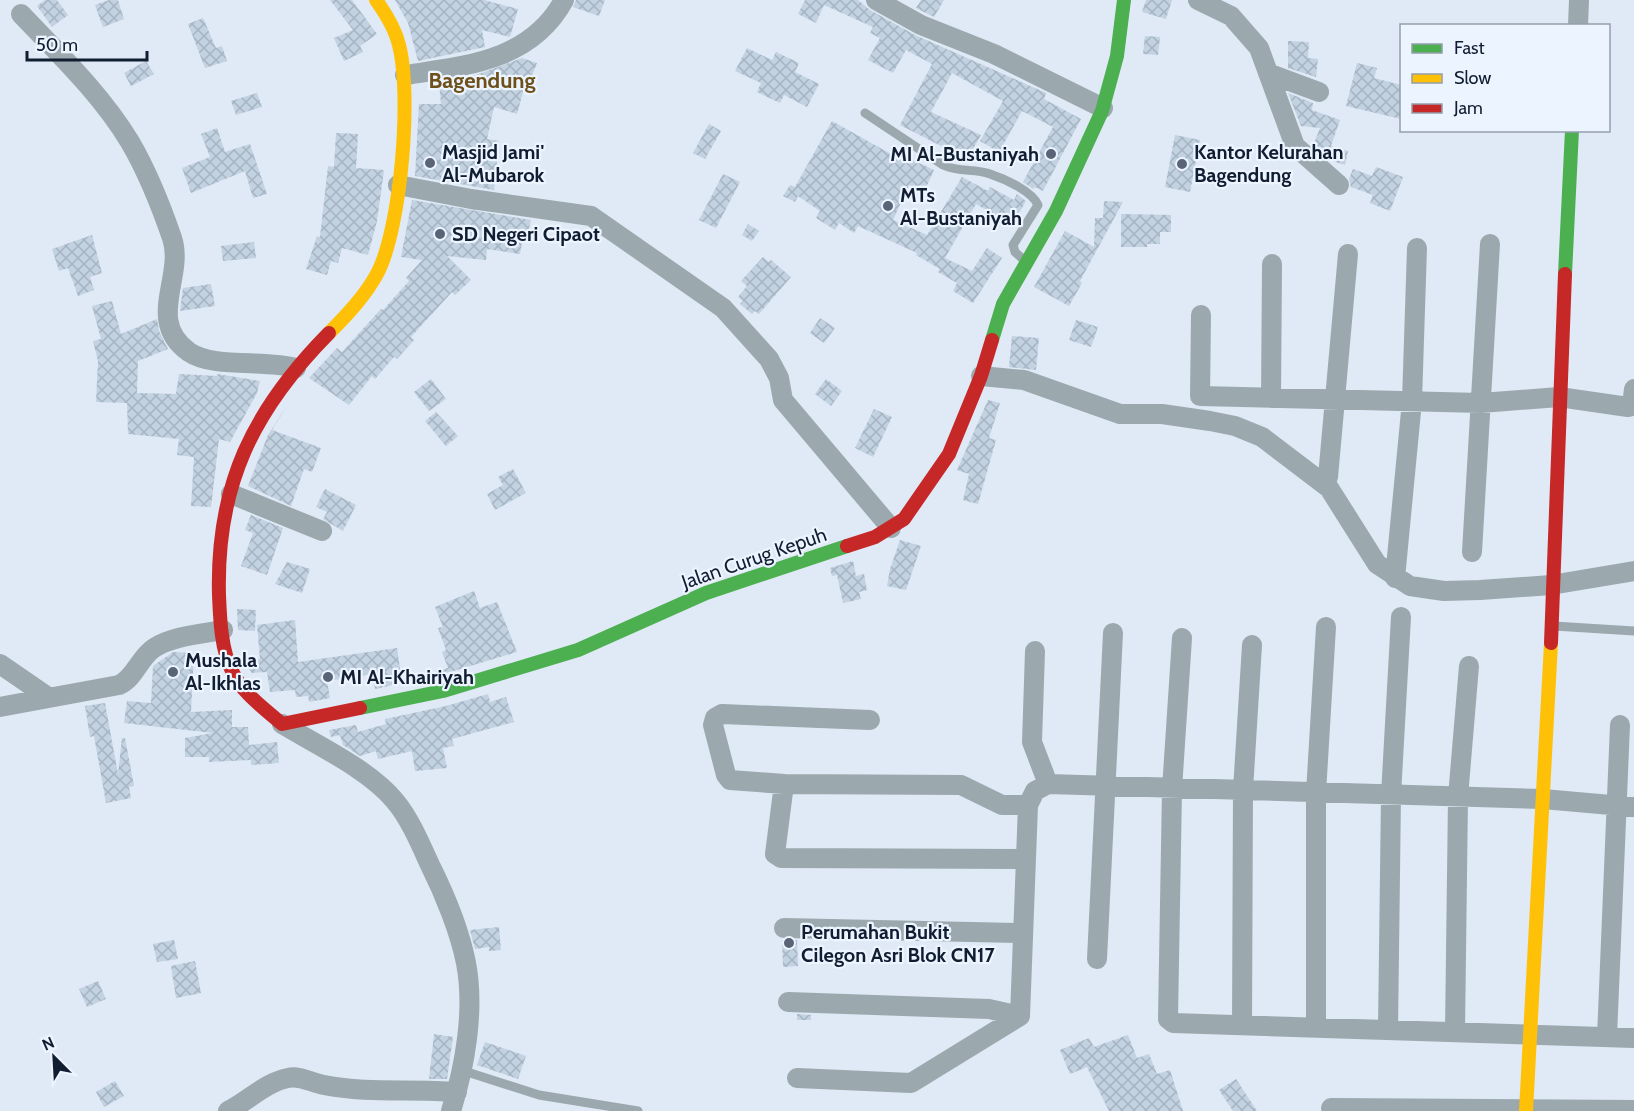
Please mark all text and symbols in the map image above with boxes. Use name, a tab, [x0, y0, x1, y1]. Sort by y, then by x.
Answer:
scale bar	[27, 24, 147, 62]
legend	[1400, 24, 1610, 132]
text: 50 m	[36, 34, 78, 56]
text: Fast	[1454, 37, 1485, 59]
district label: Bagendung	[428, 67, 536, 94]
text: Slow	[1454, 67, 1491, 89]
text: Jam	[1453, 97, 1483, 119]
place label: Masjid Jami' Al-Mubarok	[442, 140, 545, 187]
place label: Kantor Kelurahan Bagendung	[1194, 140, 1344, 187]
place label: MI Al-Bustaniyah	[890, 142, 1039, 166]
marker: MI Al-Bustaniyah	[1044, 147, 1058, 161]
marker: Masjid Jami' Al-Mubarok	[423, 156, 437, 170]
marker: Kantor Kelurahan Bagendung	[1175, 157, 1189, 171]
place label: MTs Al-Bustaniyah	[900, 183, 1022, 230]
marker: MTs Al-Bustaniyah	[881, 199, 895, 213]
place label: SD Negeri Cipaot	[452, 222, 600, 246]
marker: SD Negeri Cipaot	[433, 227, 447, 241]
street label: Jalan Curug Kepuh	[677, 522, 830, 594]
place label: Mushala Al-Ikhlas	[185, 648, 261, 695]
marker: Mushala Al-Ikhlas	[166, 665, 180, 679]
place label: MI Al-Khairiyah	[340, 665, 474, 689]
marker: MI Al-Khairiyah	[321, 670, 335, 684]
place label: Perumahan Bukit Cilegon Asri Blok CN17	[801, 920, 995, 967]
marker: Perumahan Bukit Cilegon Asri Blok CN17	[782, 936, 796, 950]
north arrow	[24, 1027, 84, 1087]
text: N	[39, 1033, 57, 1055]

